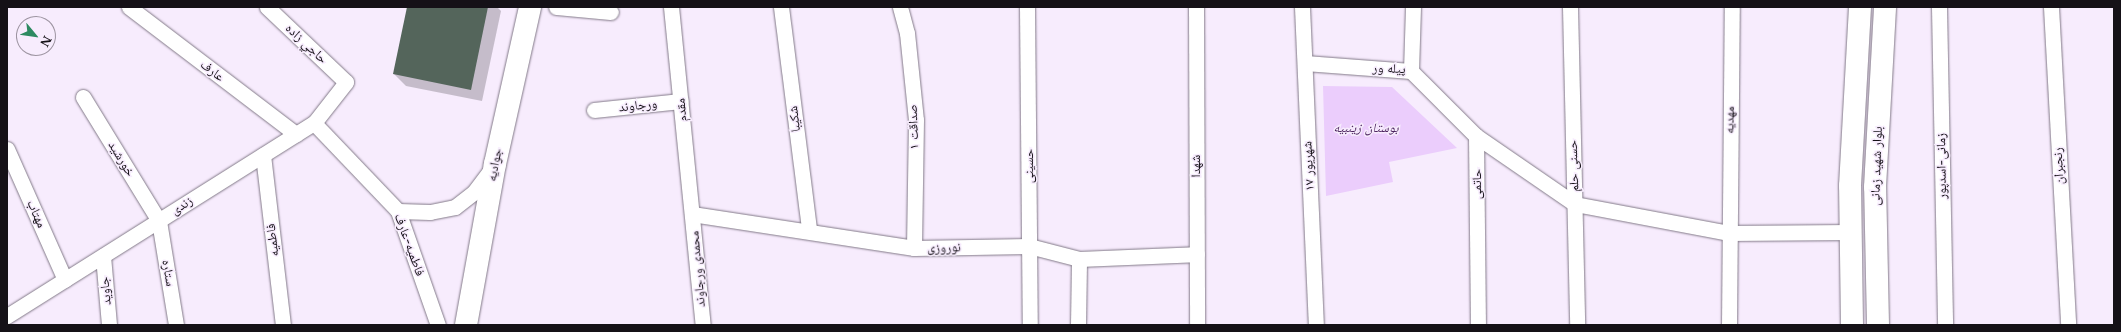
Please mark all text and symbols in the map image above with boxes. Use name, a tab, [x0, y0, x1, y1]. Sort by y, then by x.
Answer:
north arrow	[16, 16, 56, 56]
street label: حاجي زاده	[282, 21, 330, 67]
text: N	[37, 33, 54, 49]
street label: عارف	[197, 57, 227, 85]
street label: پیله ور	[1372, 61, 1406, 77]
street label: ورجاوند	[618, 96, 658, 116]
street label: مقدم	[673, 98, 691, 122]
street label: صداقت ۱	[905, 104, 923, 150]
street label: شکیبا	[786, 105, 804, 133]
street label: مهدیه	[1722, 106, 1738, 134]
park label: بوستان زینبیه	[1334, 120, 1398, 136]
street label: بلوار شهید زمانی	[1868, 126, 1886, 206]
street label: زمانی-اسدپور	[1934, 133, 1950, 199]
street label: خورشید	[104, 138, 138, 180]
street label: حسنی حلم	[1565, 140, 1583, 192]
street label: ۱۷ شهریور	[1300, 141, 1318, 191]
street label: جوادیه	[484, 147, 506, 183]
street label: رنجبران	[2050, 147, 2068, 185]
street label: حسینی	[1021, 149, 1037, 183]
street label: شهدا	[1188, 155, 1204, 177]
street label: حاتمی	[1469, 169, 1485, 199]
street label: زندی	[168, 193, 196, 219]
street label: مهتاب	[23, 198, 49, 230]
street label: فاطمیه-عارف	[391, 212, 427, 278]
street label: فاطمیه	[263, 223, 283, 257]
street label: محمدی ورجاوند	[687, 230, 709, 308]
street label: نوروزی	[927, 240, 961, 256]
street label: ستاره	[158, 258, 178, 288]
street label: جاوید	[97, 276, 115, 306]

